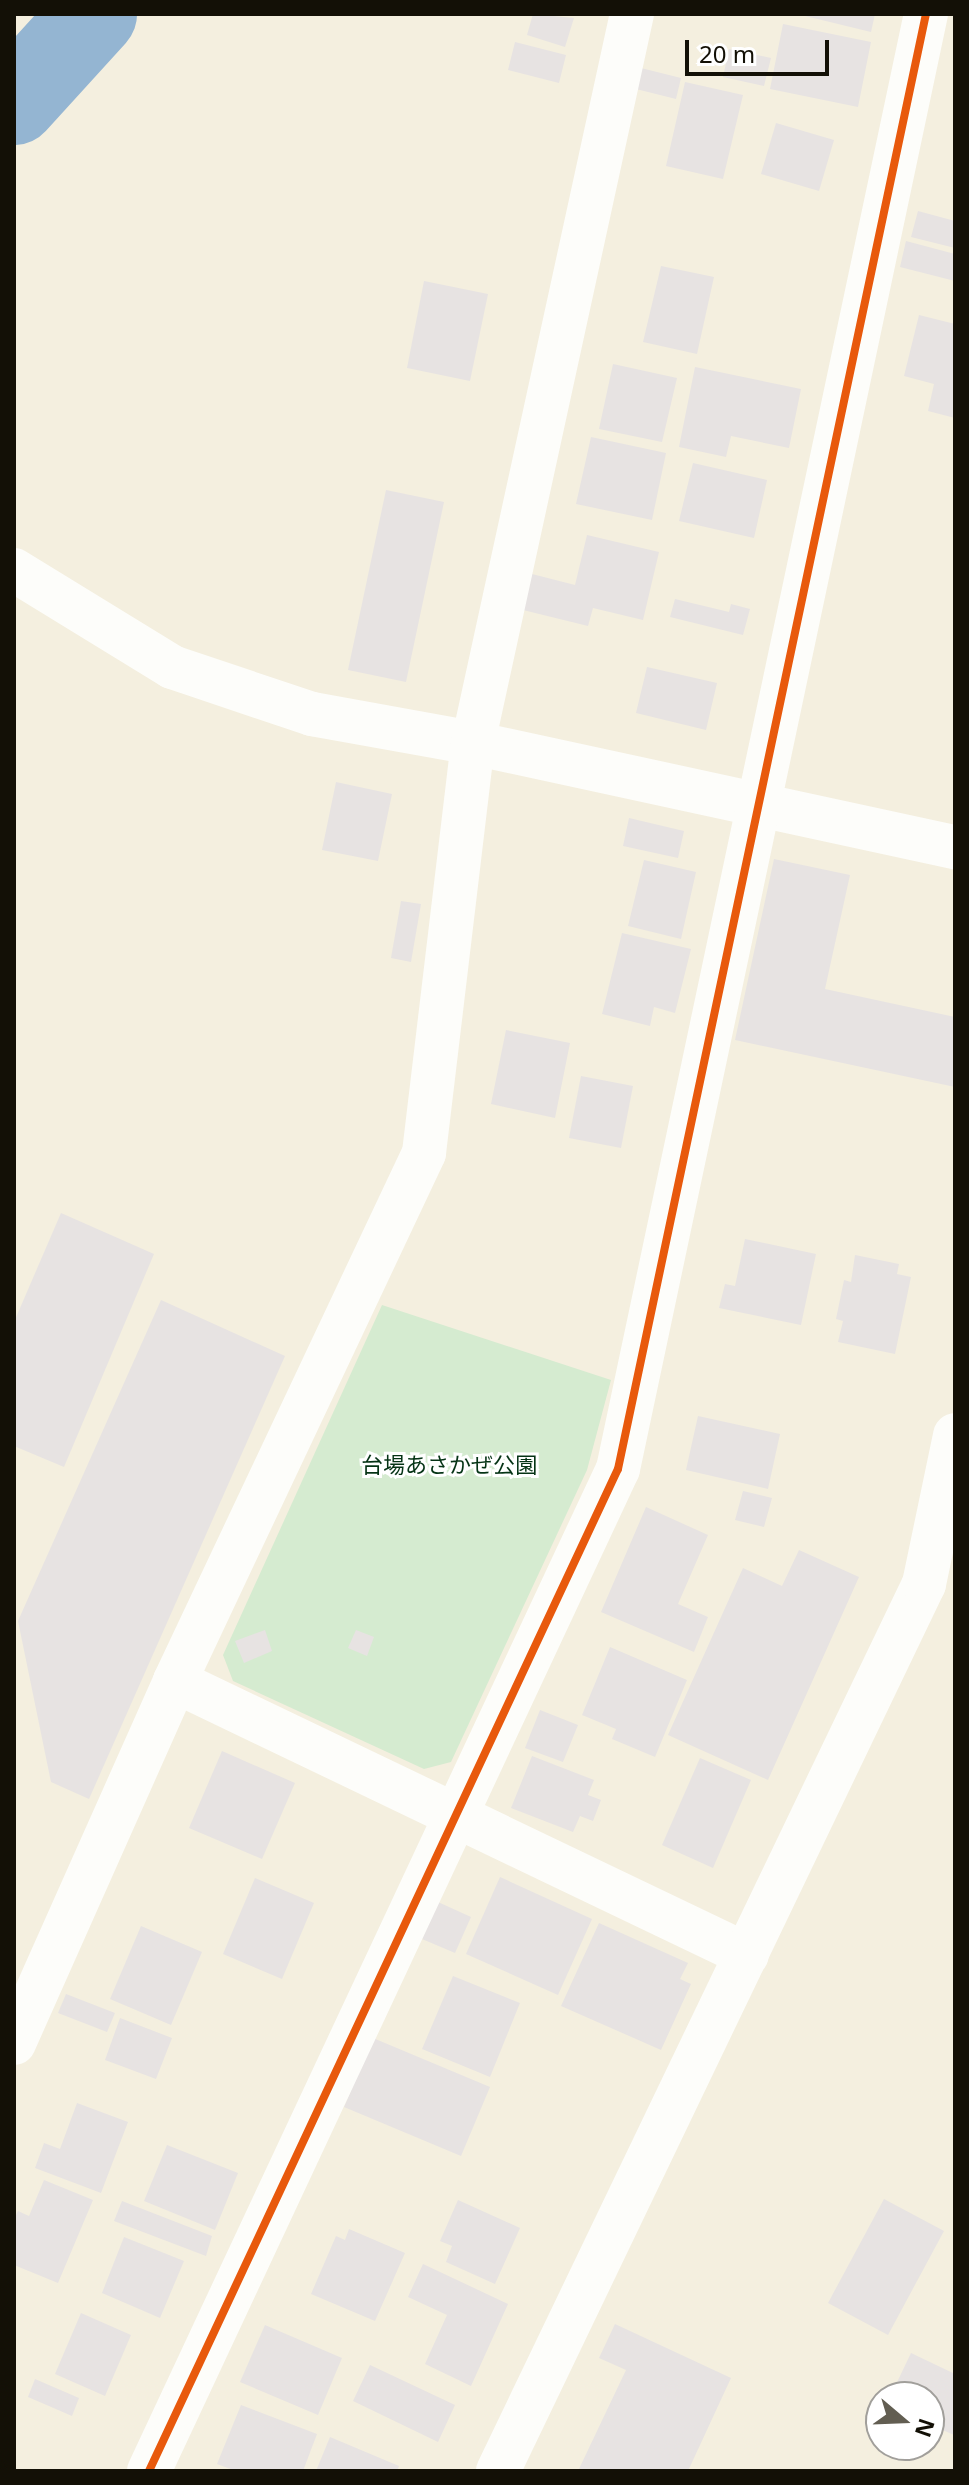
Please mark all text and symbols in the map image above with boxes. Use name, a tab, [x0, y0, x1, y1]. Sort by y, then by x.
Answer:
scale bar	[689, 24, 833, 74]
text: 20 m	[699, 37, 755, 70]
park label: 台場あさかぜ公園	[361, 1452, 537, 1478]
north arrow	[865, 2381, 945, 2461]
text: N	[909, 2415, 943, 2441]

